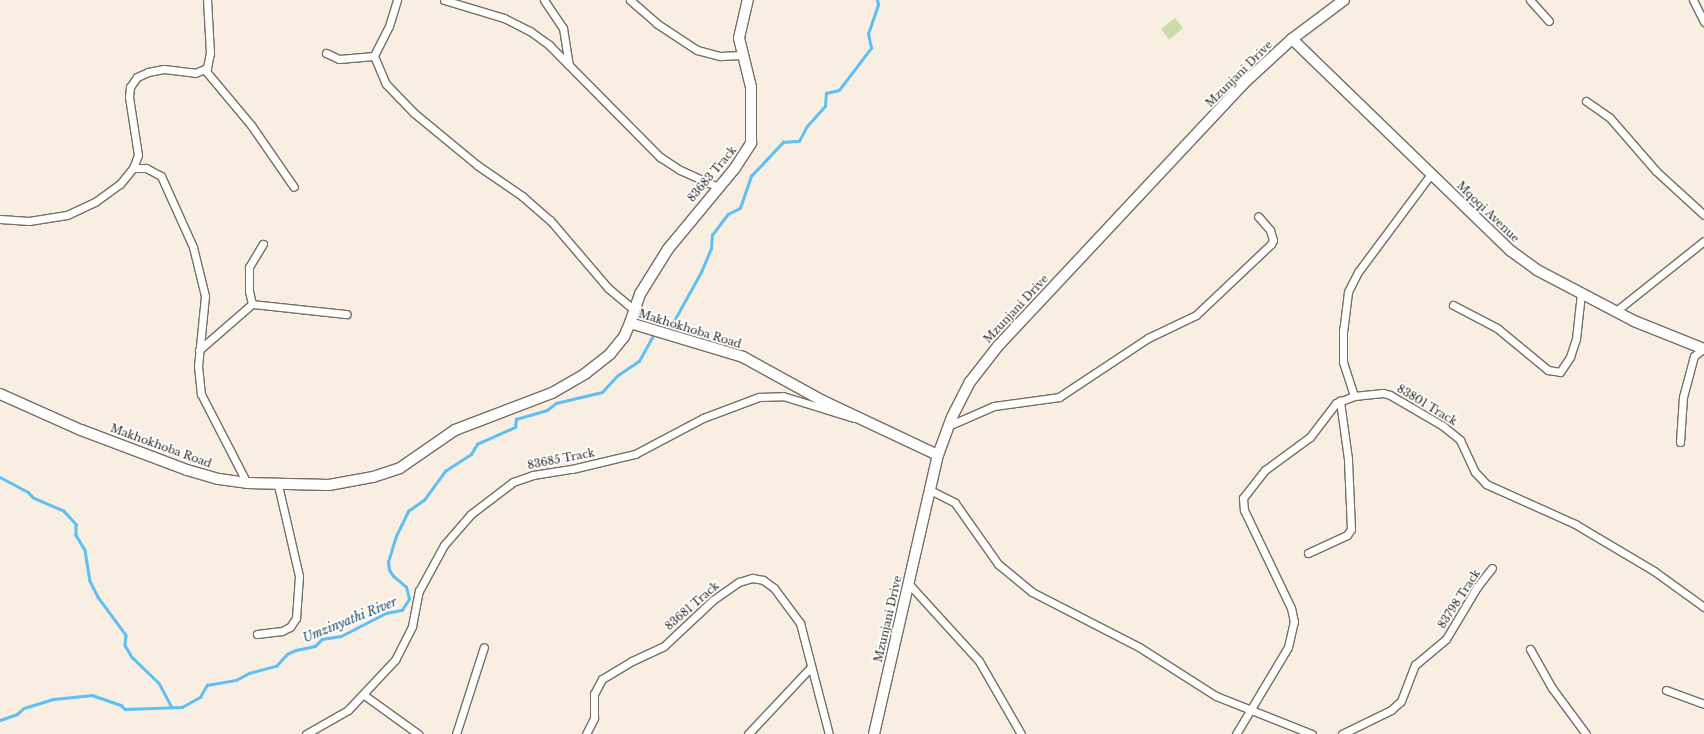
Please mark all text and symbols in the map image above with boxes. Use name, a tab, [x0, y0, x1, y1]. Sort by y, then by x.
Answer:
street label: Mzunjani Drive	[1203, 38, 1275, 110]
street label: 83683 Track	[685, 143, 739, 205]
street label: Mqoqi Avenue	[1454, 179, 1522, 245]
street label: Mzunjani Drive	[981, 272, 1051, 346]
street label: Makhokhoba Road	[637, 307, 743, 351]
street label: 83801 Track	[1394, 382, 1460, 428]
street label: Makhokhoba Road	[109, 422, 213, 470]
street label: 83685 Track	[526, 446, 596, 472]
street label: 83798 Track	[1435, 567, 1483, 631]
street label: Mzunjani Drive	[872, 574, 904, 664]
street label: 83681 Track	[662, 579, 722, 633]
water label: Umzinyathi River	[301, 595, 399, 645]

